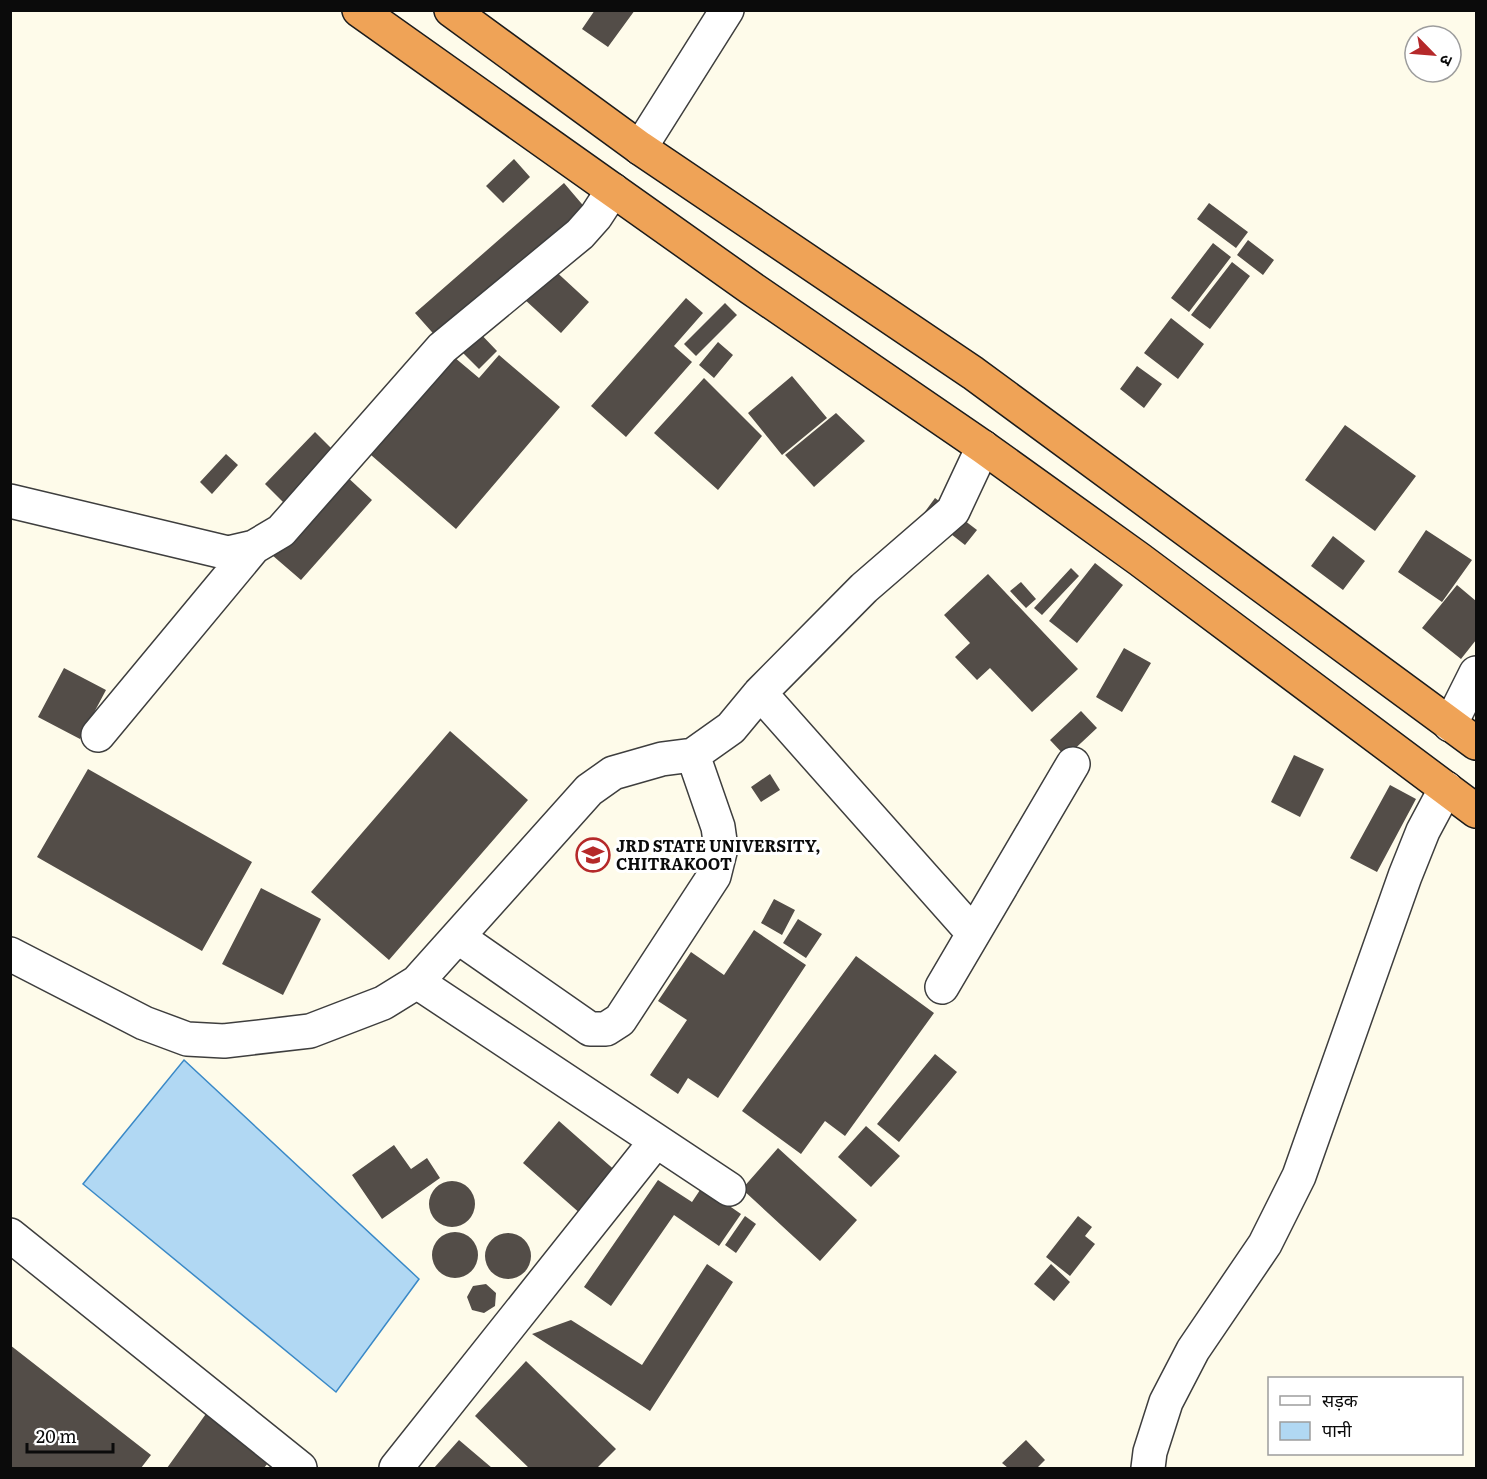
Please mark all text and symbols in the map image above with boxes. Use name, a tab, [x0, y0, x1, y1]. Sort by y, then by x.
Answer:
north arrow	[1403, 24, 1463, 84]
text: उ	[1434, 51, 1460, 71]
place label: JRD STATE UNIVERSITY, CHITRAKOOT	[616, 833, 820, 875]
school or university icon: JRD STATE UNIVERSITY, CHITRAKOOT	[575, 837, 611, 873]
legend	[1268, 1377, 1463, 1455]
text: सड़क	[1322, 1386, 1359, 1413]
scale bar	[27, 1416, 112, 1454]
text: पानी	[1322, 1416, 1352, 1443]
text: 20 m	[36, 1422, 77, 1449]

